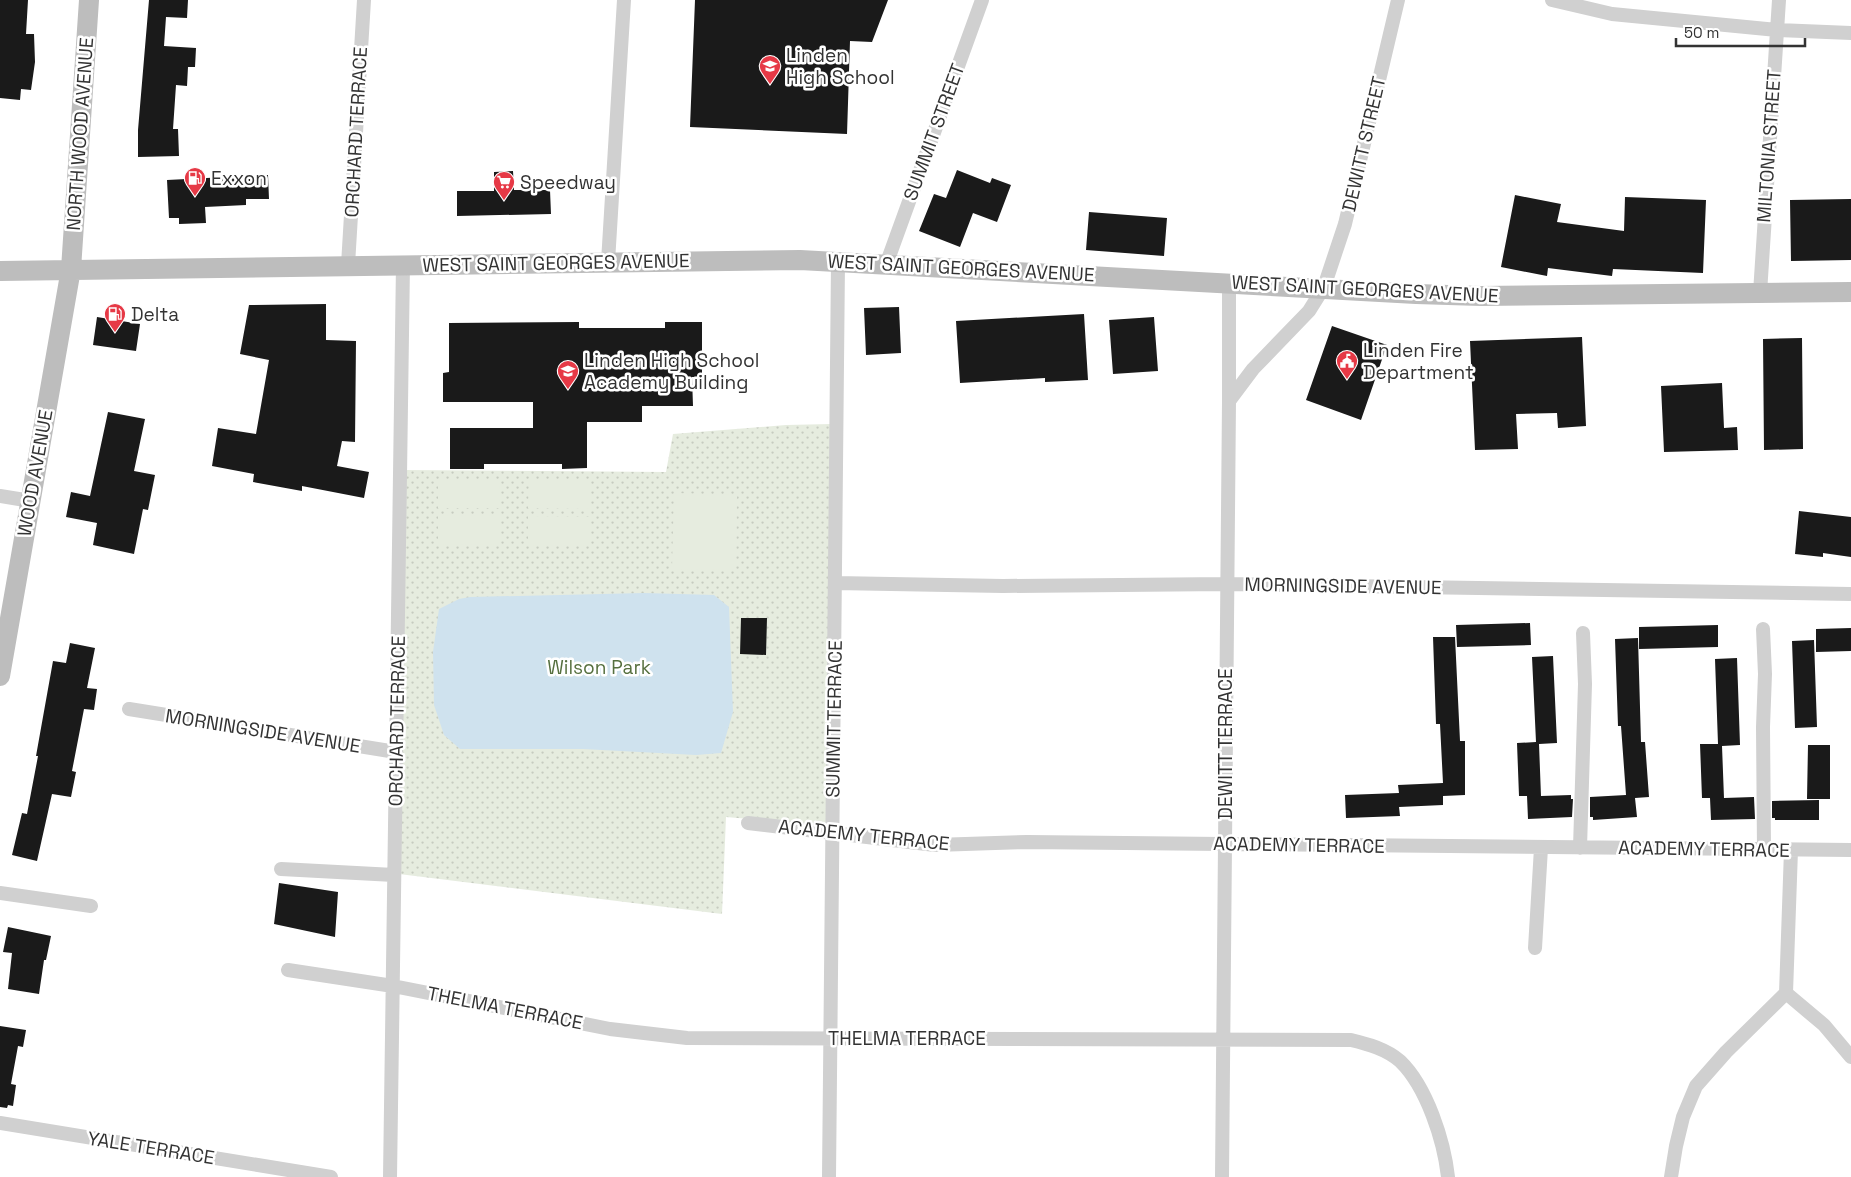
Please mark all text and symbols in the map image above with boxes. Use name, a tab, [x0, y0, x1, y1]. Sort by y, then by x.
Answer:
scale bar	[1676, 15, 1805, 47]
text: 50 m	[1684, 23, 1719, 42]
street label: NORTH WOOD AVENUE	[61, 37, 99, 231]
place label: Linden High School	[786, 43, 895, 90]
street label: ORCHARD TERRACE	[339, 46, 373, 218]
school or university icon: Linden High School	[758, 54, 782, 85]
street label: SUMMIT STREET	[898, 60, 970, 204]
street label: MILTONIA STREET	[1751, 68, 1787, 224]
street label: DEWITT STREET	[1336, 74, 1392, 214]
fuel station icon: Exxon	[183, 166, 207, 197]
place label: Exxon	[211, 166, 267, 191]
supermarket icon: Speedway	[492, 170, 516, 201]
place label: Speedway	[520, 170, 616, 195]
street label: WEST SAINT GEORGES AVENUE	[422, 248, 690, 278]
street label: WEST SAINT GEORGES AVENUE	[827, 249, 1095, 287]
street label: WEST SAINT GEORGES AVENUE	[1231, 270, 1499, 308]
fuel station icon: Delta	[103, 302, 127, 333]
place label: Delta	[131, 302, 179, 327]
place label: Linden Fire Department	[1363, 338, 1474, 385]
place label: Linden High School Academy Building	[584, 348, 759, 395]
public building icon: Linden Fire Department	[1335, 349, 1359, 380]
school or university icon: Linden High School Academy Building	[556, 359, 580, 390]
street label: WOOD AVENUE	[12, 408, 58, 538]
street label: MORNINGSIDE AVENUE	[1244, 572, 1442, 600]
street label: ORCHARD TERRACE	[383, 635, 411, 807]
street label: SUMMIT TERRACE	[820, 640, 848, 798]
park label: Wilson Park	[547, 655, 651, 680]
street label: DEWITT TERRACE	[1213, 668, 1238, 820]
street label: MORNINGSIDE AVENUE	[164, 703, 362, 759]
street label: ACADEMY TERRACE	[777, 814, 951, 856]
street label: ACADEMY TERRACE	[1213, 831, 1385, 859]
street label: ACADEMY TERRACE	[1618, 835, 1790, 863]
street label: THELMA TERRACE	[425, 981, 585, 1035]
street label: THELMA TERRACE	[828, 1026, 986, 1051]
street label: YALE TERRACE	[86, 1126, 216, 1170]

